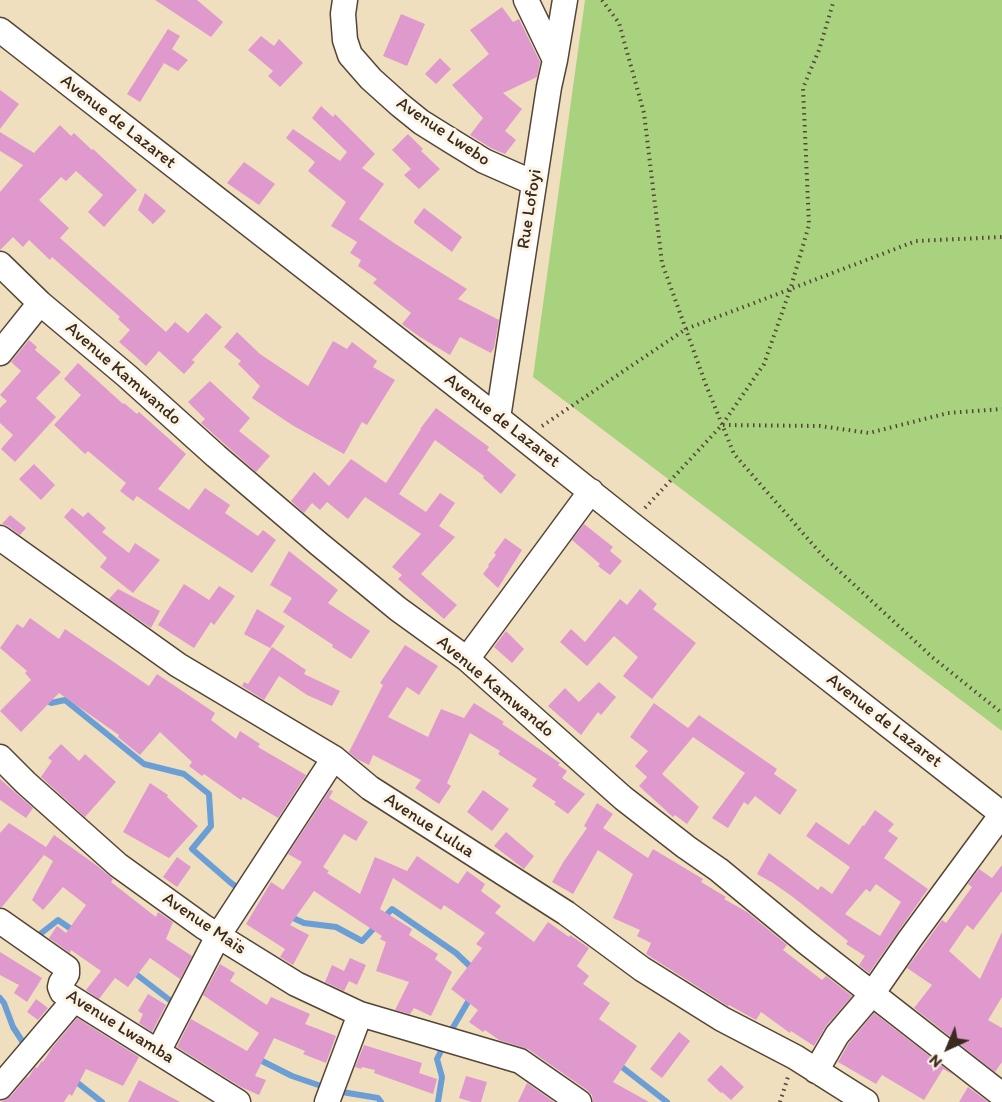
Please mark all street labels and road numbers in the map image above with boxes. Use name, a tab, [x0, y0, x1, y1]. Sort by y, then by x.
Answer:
street label: Avenue de Lazaret	[56, 70, 180, 174]
street label: Avenue Lwebo	[392, 93, 494, 171]
street label: Rue Lofoyi	[513, 167, 547, 251]
street label: Avenue Kamwando	[61, 318, 185, 430]
street label: Avenue de Lazaret	[440, 369, 564, 473]
street label: Avenue Kamwando	[432, 632, 558, 742]
street label: Avenue de Lazaret	[822, 669, 946, 773]
street label: Avenue Lulua	[380, 789, 478, 863]
street label: Avenue Maïs	[158, 888, 250, 960]
street label: Avenue Lwamba	[62, 985, 178, 1069]

